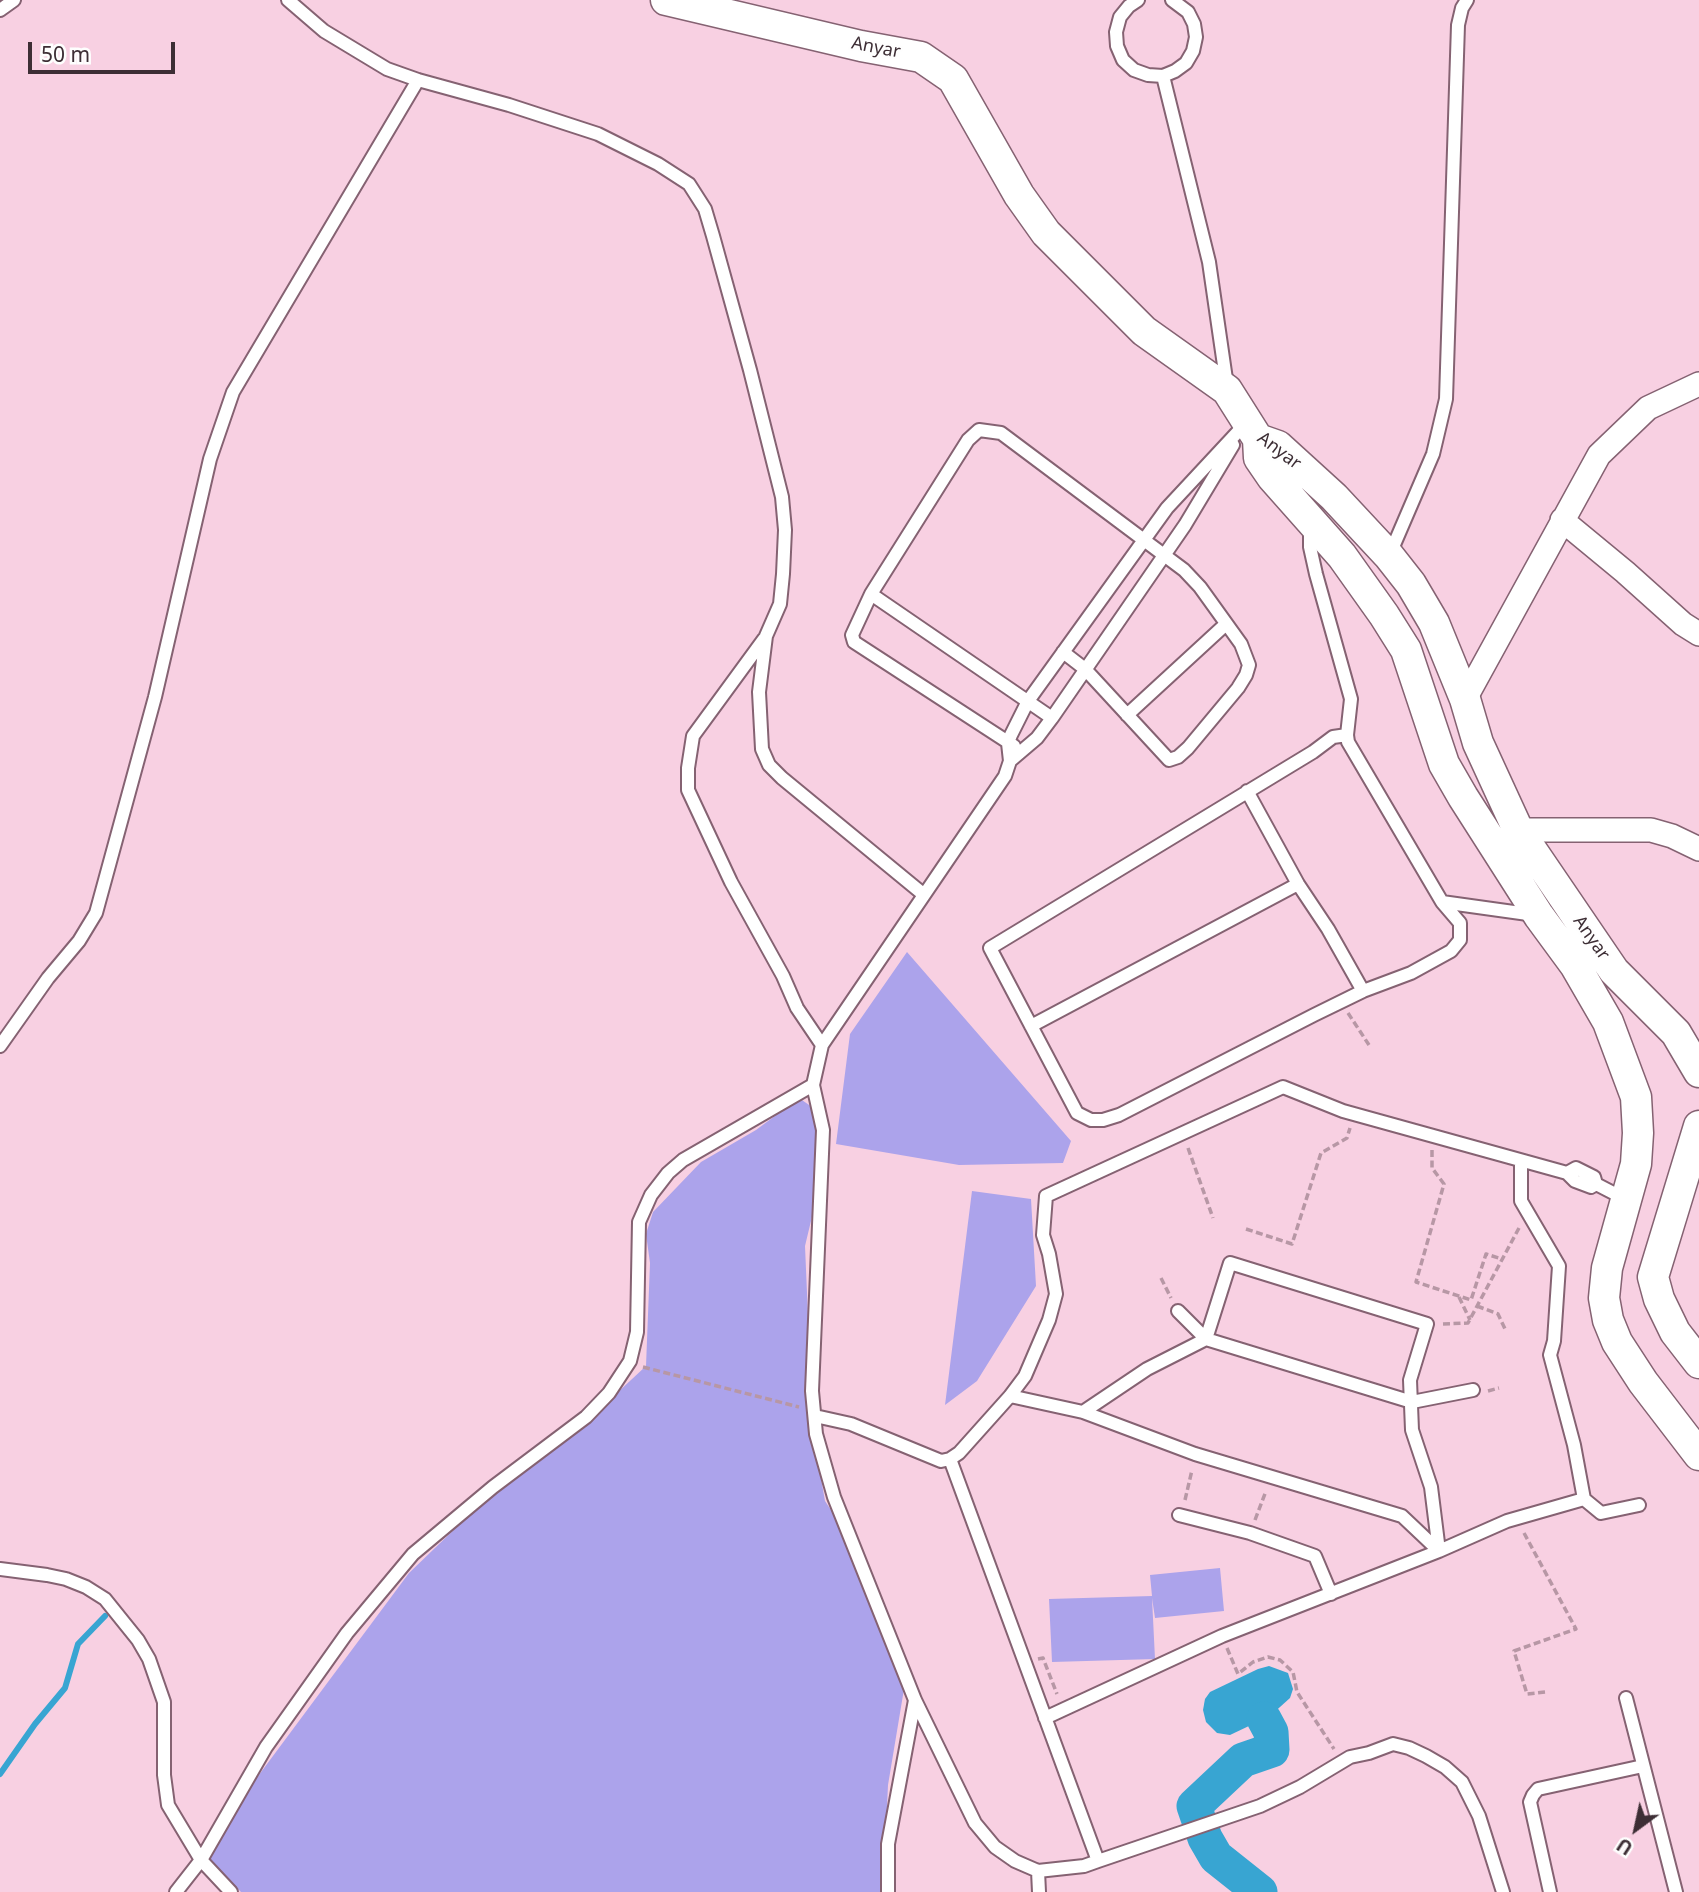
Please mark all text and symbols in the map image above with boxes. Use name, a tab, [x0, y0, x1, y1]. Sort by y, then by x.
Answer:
scale bar	[32, 28, 178, 72]
street label: Anyar	[850, 33, 902, 63]
text: 50 m	[41, 40, 90, 68]
street label: Anyar	[1253, 428, 1305, 474]
street label: Anyar	[1568, 912, 1614, 964]
north arrow	[1601, 1794, 1671, 1864]
text: U	[1611, 1832, 1638, 1861]

